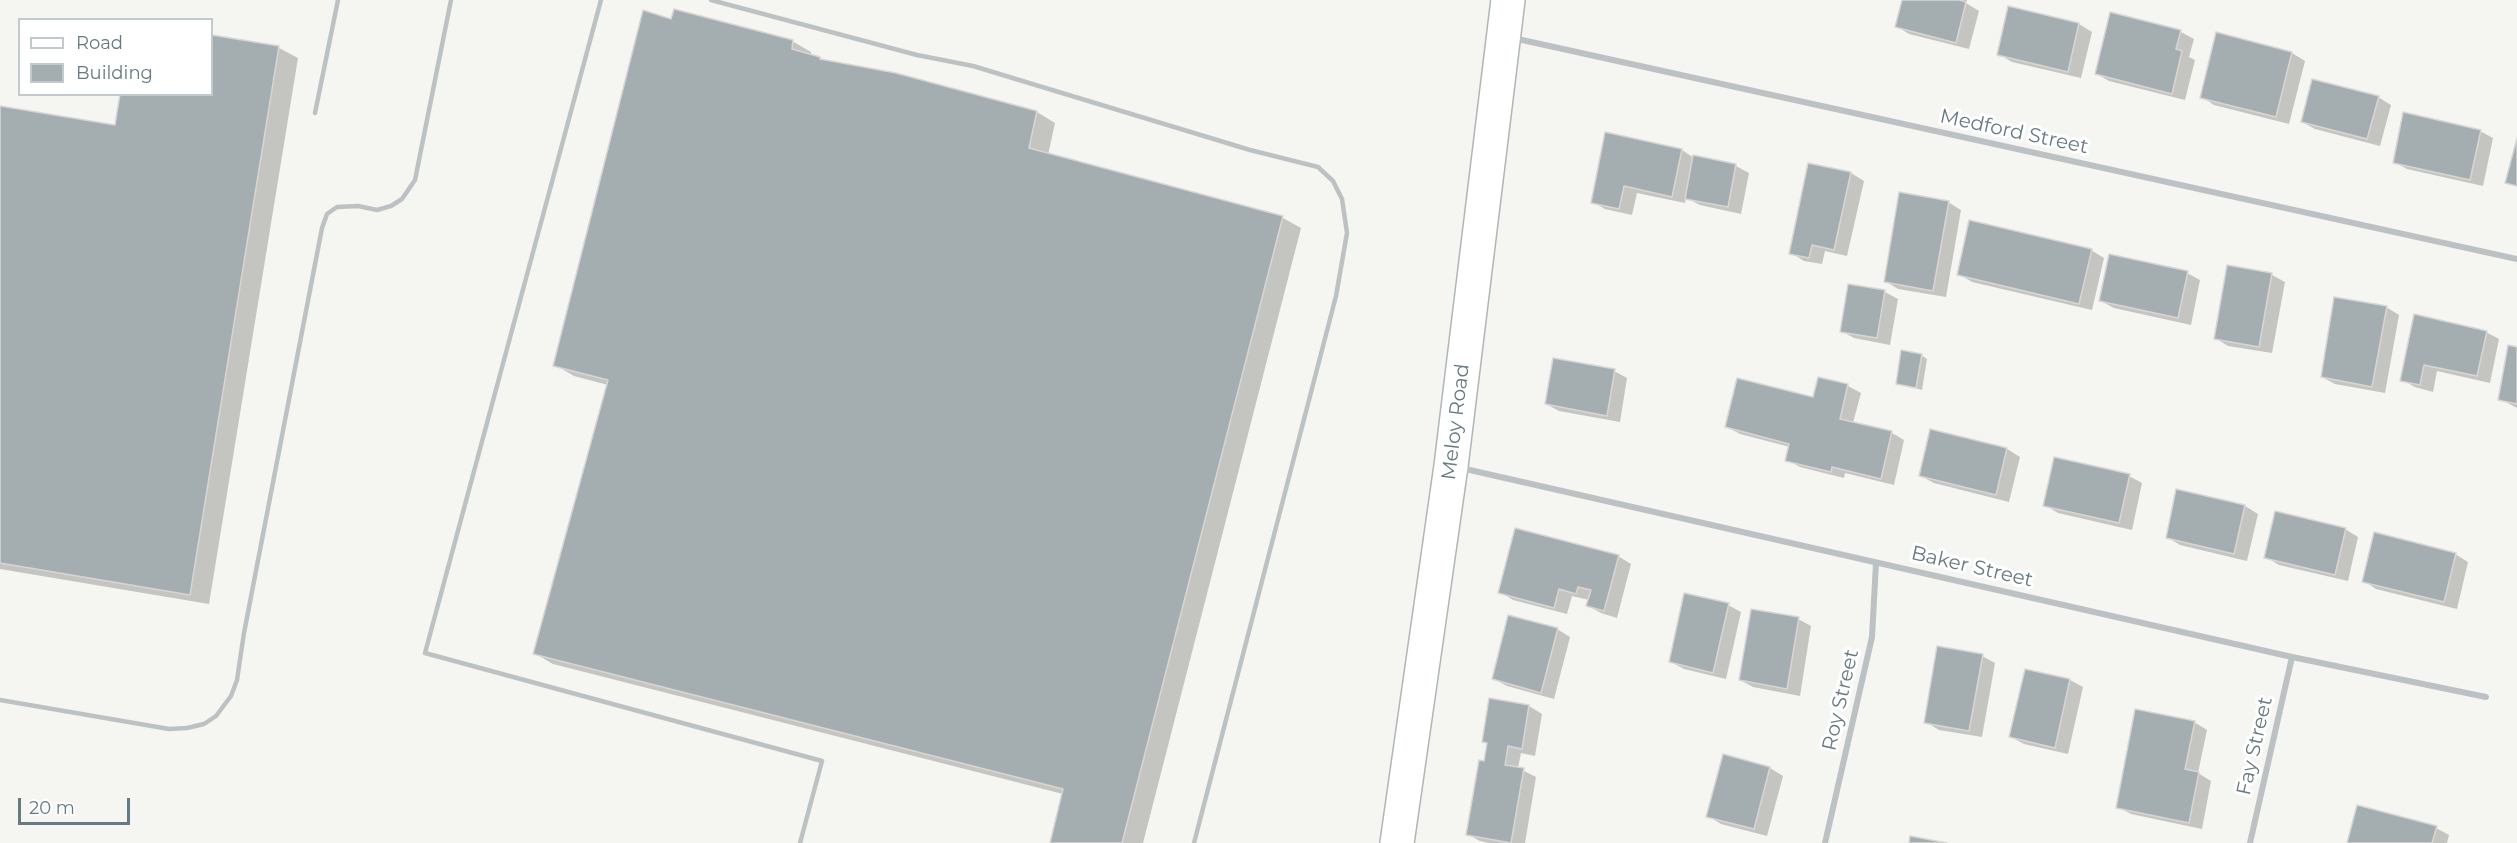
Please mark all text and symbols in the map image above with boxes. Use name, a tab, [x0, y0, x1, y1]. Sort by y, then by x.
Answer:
legend	[18, 18, 213, 96]
text: Road	[76, 32, 123, 54]
text: Building	[76, 62, 153, 84]
street label: Medford Street	[1938, 105, 2090, 159]
street label: Meloy Road	[1437, 362, 1475, 482]
street label: Baker Street	[1909, 541, 2035, 593]
street label: Roy Street	[1818, 647, 1864, 753]
street label: Fay Street	[2232, 694, 2278, 798]
scale bar	[21, 786, 134, 824]
text: 20 m	[29, 797, 75, 819]

